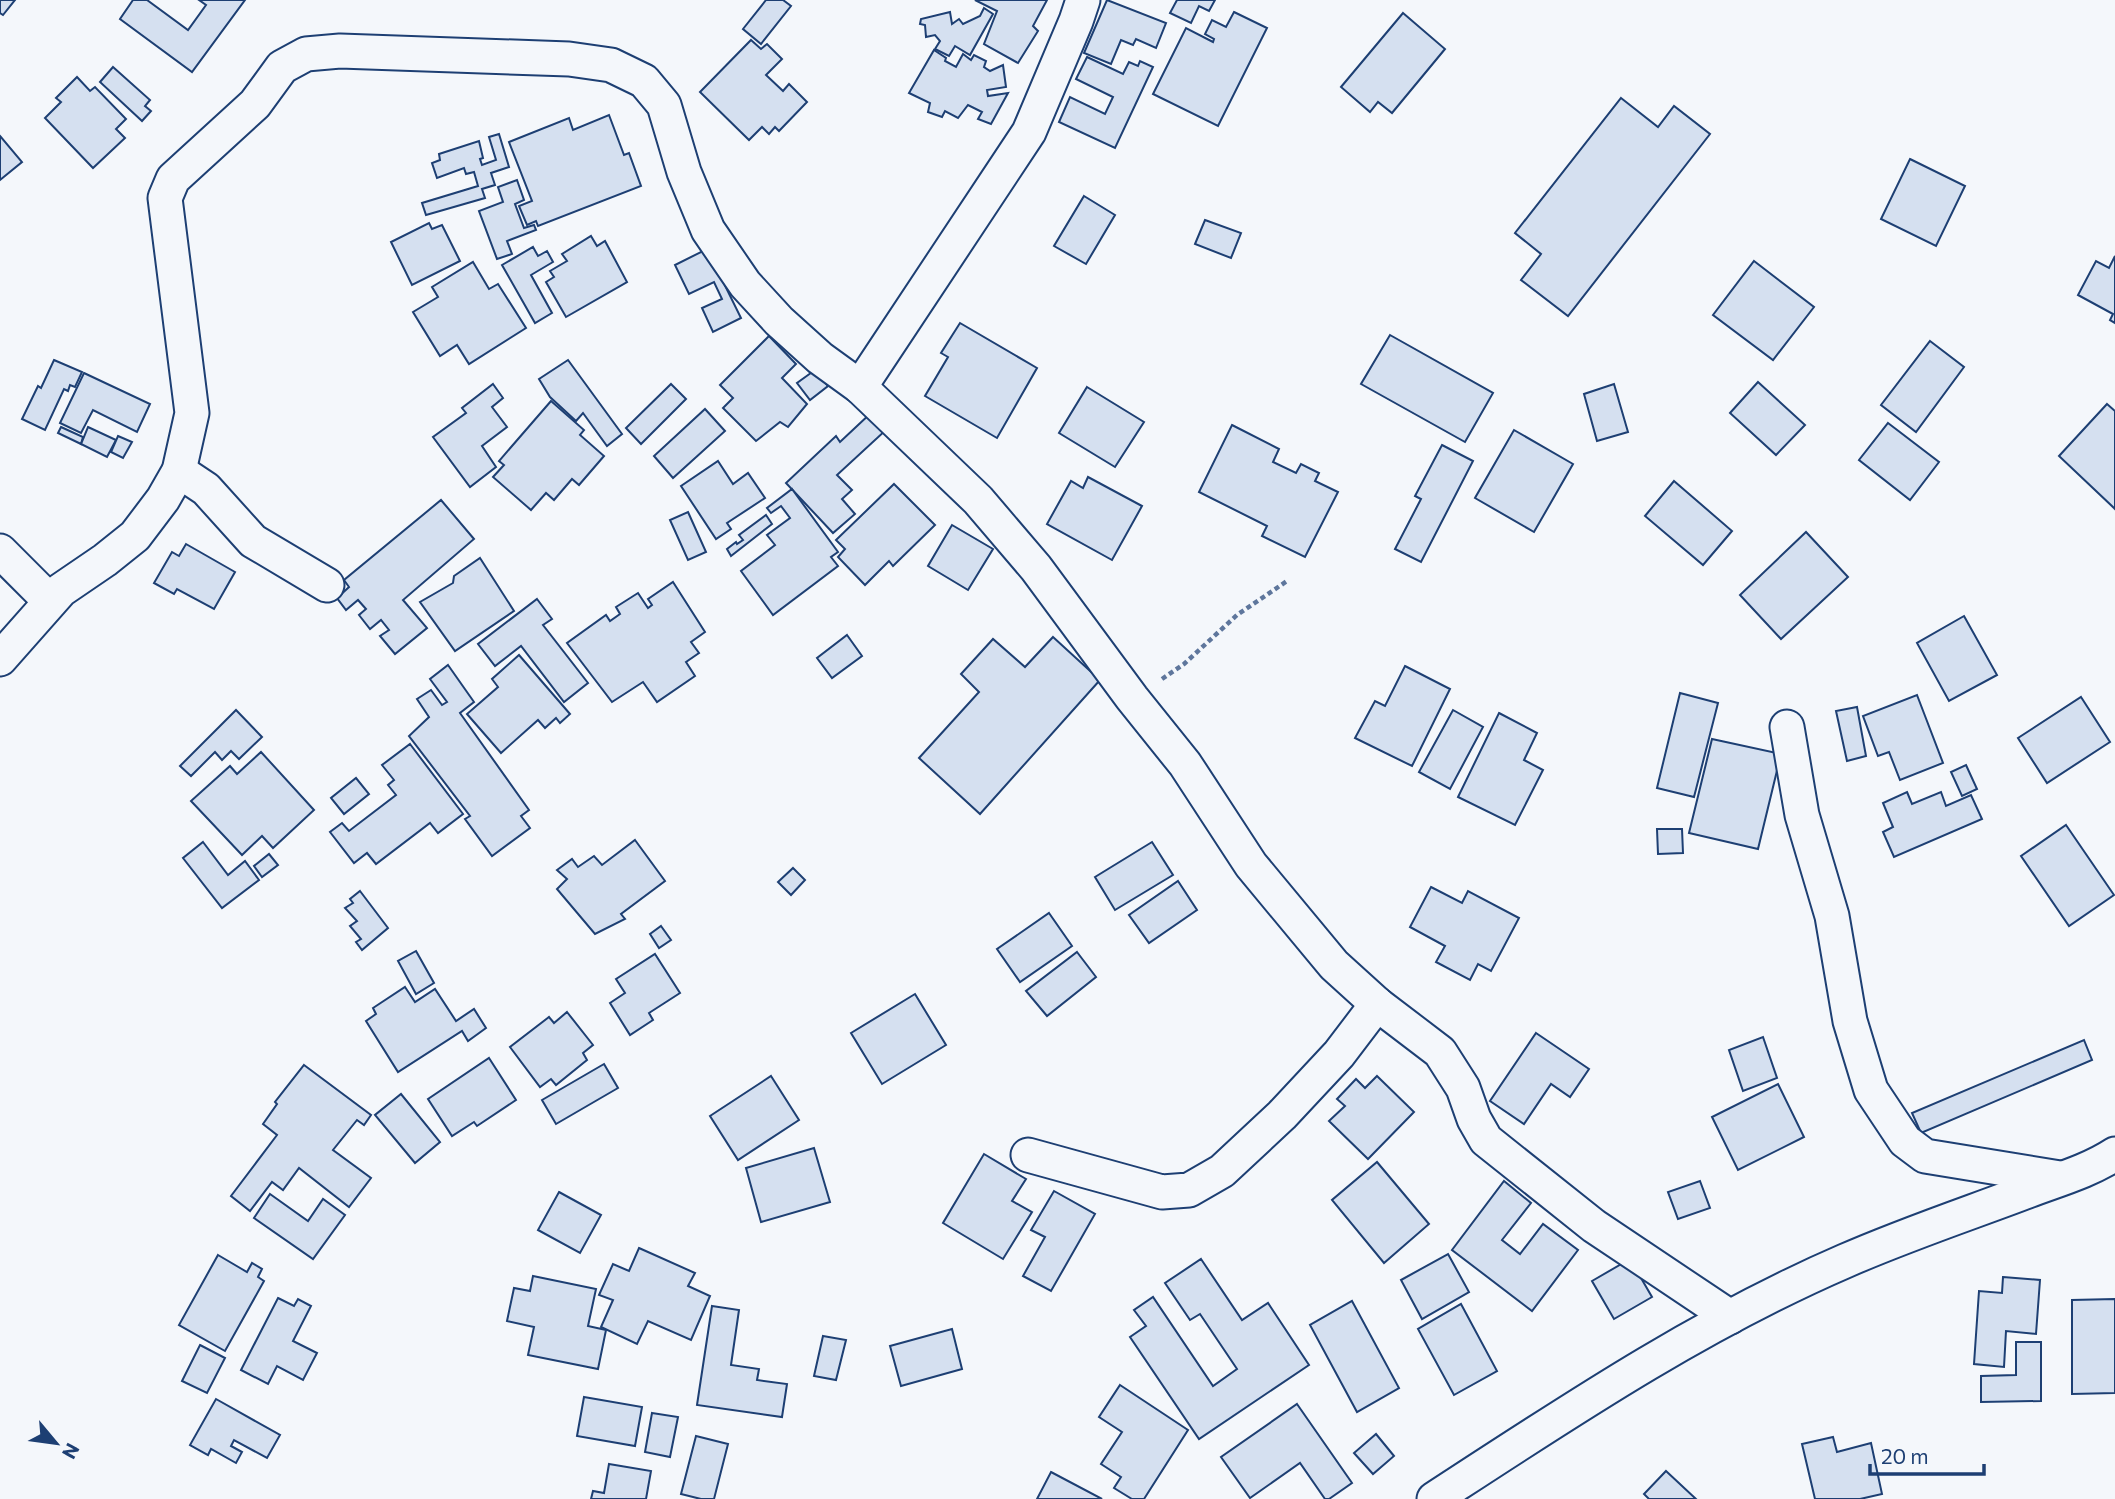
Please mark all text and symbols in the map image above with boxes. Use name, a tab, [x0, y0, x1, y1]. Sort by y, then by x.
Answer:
north arrow	[21, 1408, 91, 1478]
scale bar	[1870, 1432, 1984, 1476]
text: N	[58, 1440, 85, 1463]
text: 20 m	[1881, 1443, 1929, 1468]

